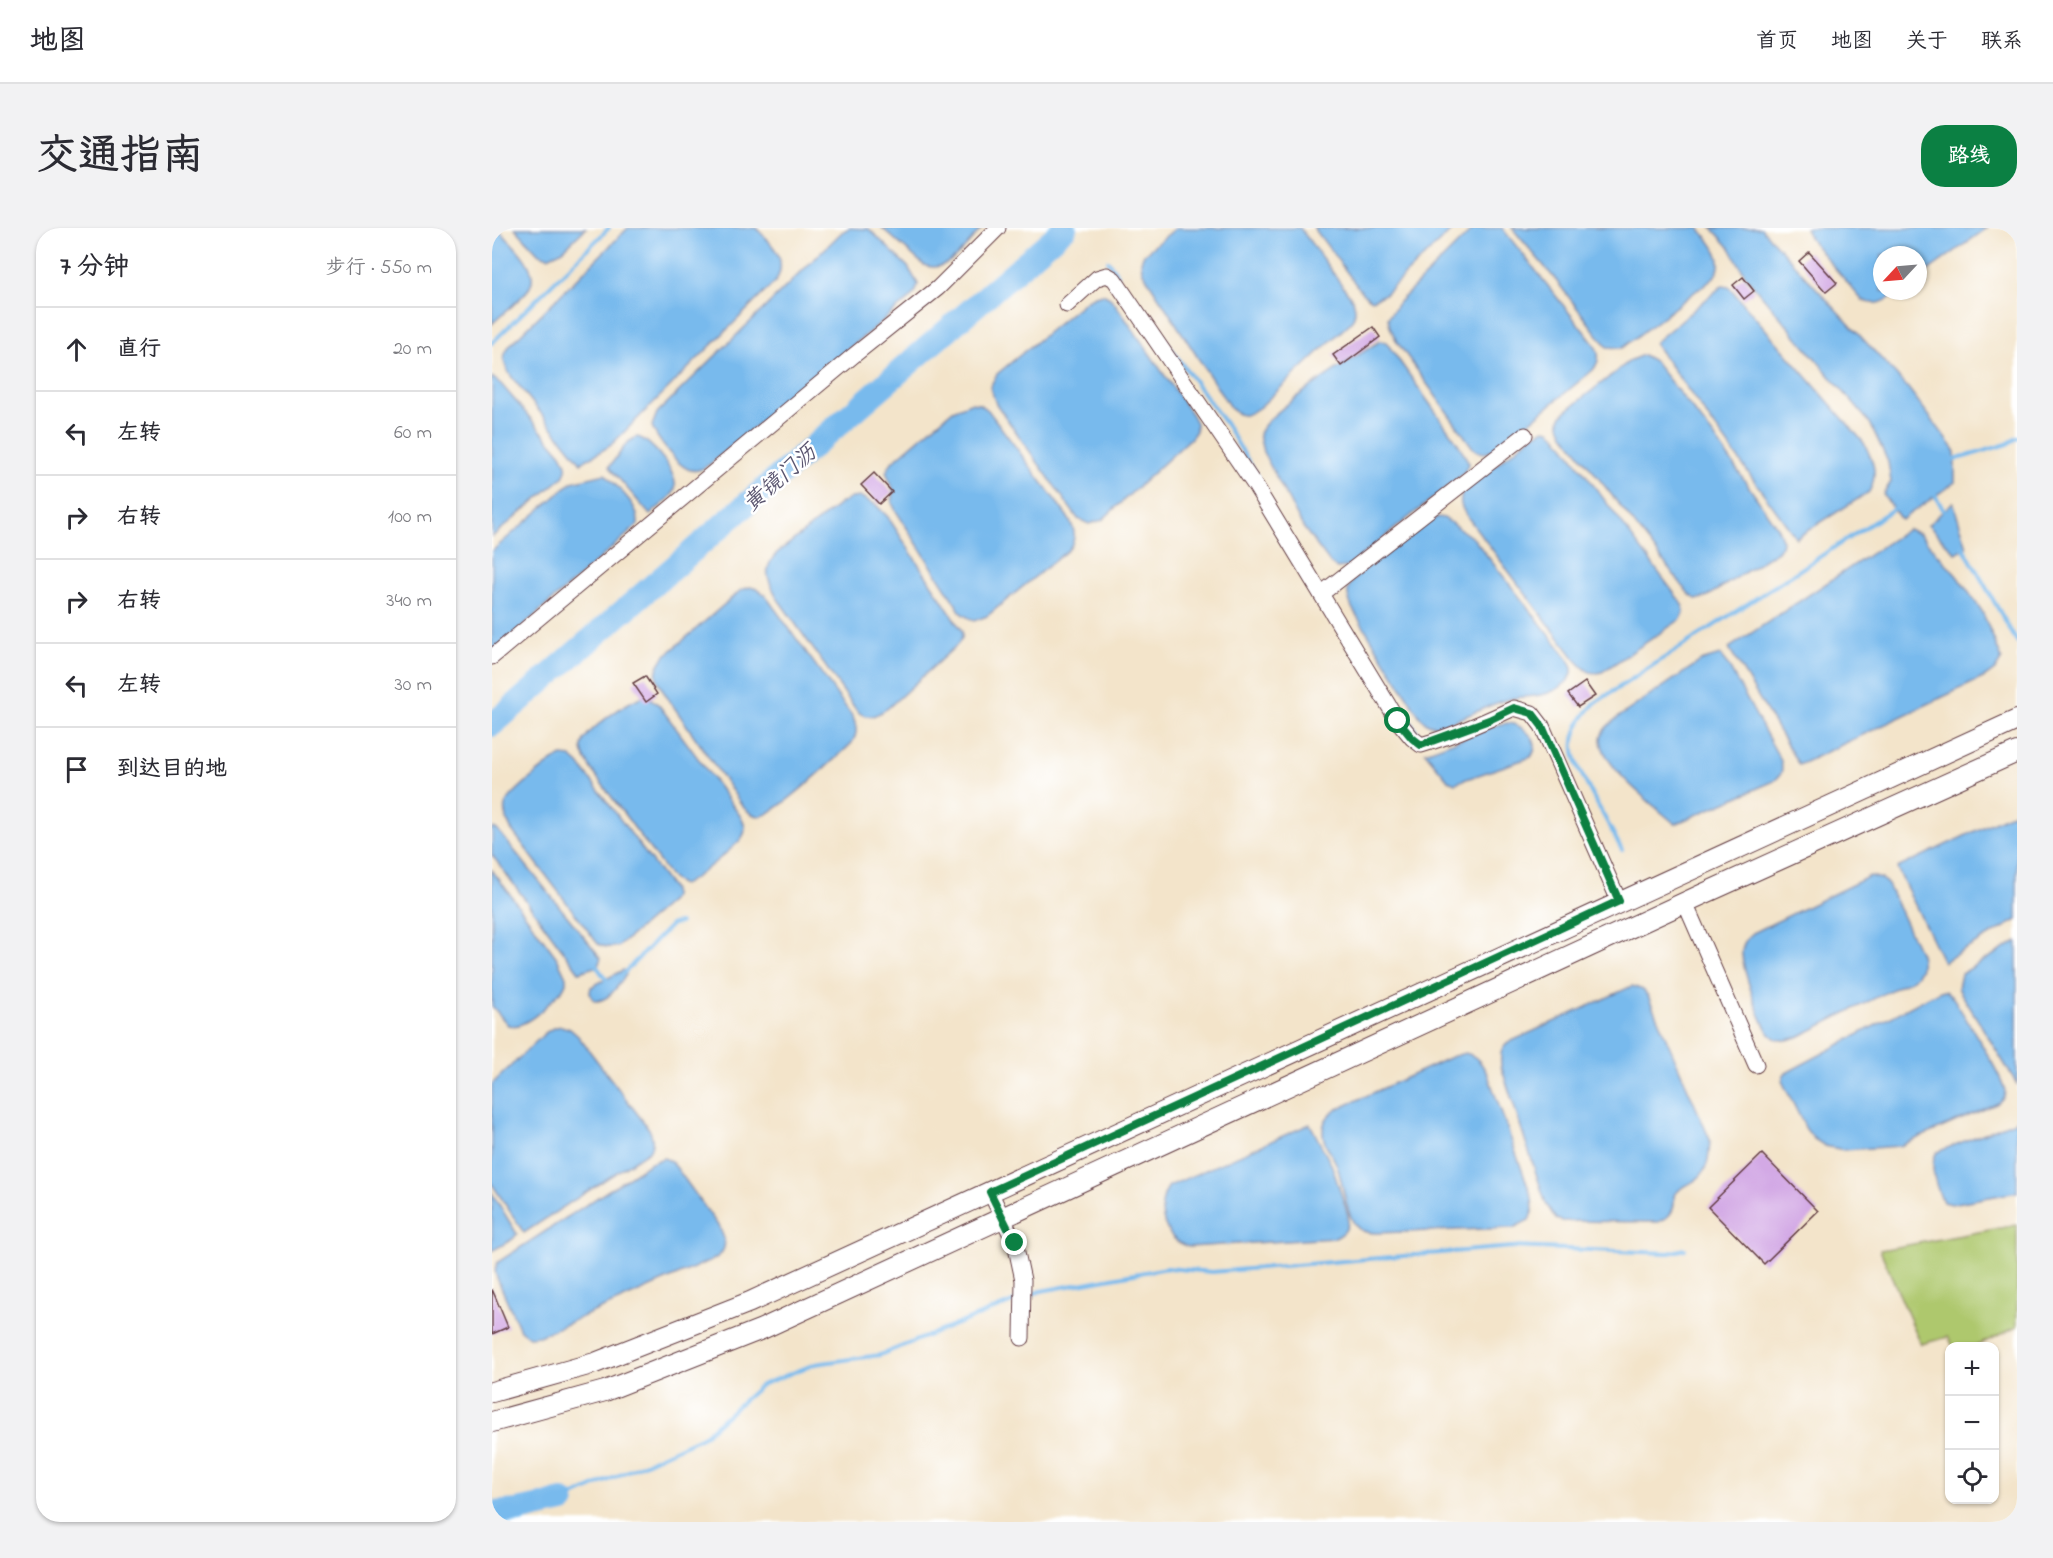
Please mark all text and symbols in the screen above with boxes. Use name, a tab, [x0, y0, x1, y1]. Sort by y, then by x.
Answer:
text: 地图	[30, 22, 86, 63]
text: 首页	[1756, 27, 1798, 57]
text: 地图	[1831, 27, 1873, 57]
text: 关于	[1906, 27, 1948, 57]
text: 联系	[1981, 27, 2023, 57]
button: 路线	[1921, 125, 2017, 187]
text: 交通指南	[36, 127, 204, 188]
north arrow	[1873, 246, 1927, 300]
text: 7 分钟	[60, 249, 129, 287]
text: 步行 · 550 m	[326, 254, 432, 283]
icon: ahead	[60, 333, 93, 366]
text: 直行	[117, 334, 161, 366]
text: 20 m	[393, 335, 432, 364]
icon: left	[60, 417, 93, 450]
text: 左转	[117, 418, 161, 450]
text: 60 m	[394, 419, 432, 448]
water label: 黄镜门沥	[737, 436, 827, 520]
icon: right	[60, 501, 93, 534]
text: 右转	[117, 502, 161, 534]
text: 100 m	[388, 503, 432, 532]
icon: right	[60, 585, 93, 618]
text: 右转	[117, 586, 161, 618]
text: 340 m	[386, 587, 432, 616]
icon: left	[60, 669, 93, 702]
text: 左转	[117, 670, 161, 702]
text: 30 m	[395, 671, 432, 700]
route start	[1384, 707, 1410, 733]
icon: arrive	[60, 753, 93, 786]
text: 到达目的地	[117, 754, 227, 786]
route end	[1001, 1229, 1027, 1255]
map controls	[1945, 1342, 1999, 1504]
button: +	[1945, 1342, 1999, 1396]
button: −	[1945, 1396, 1999, 1450]
button: locate	[1945, 1450, 1999, 1504]

